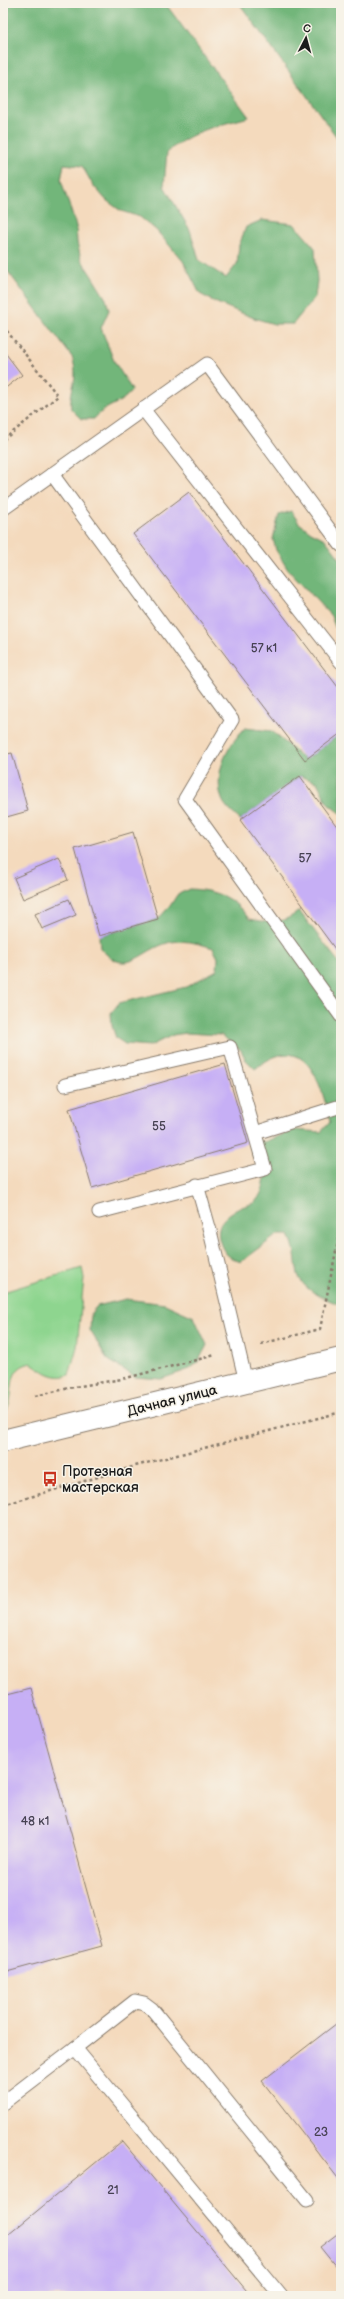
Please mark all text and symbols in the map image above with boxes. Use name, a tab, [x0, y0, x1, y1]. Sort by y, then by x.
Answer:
north arrow	[286, 18, 326, 58]
text: С	[303, 22, 312, 35]
house number: 57 к1	[251, 641, 277, 656]
house number: 57	[299, 851, 311, 866]
house number: 55	[152, 1119, 166, 1134]
street label: Дачная улица	[125, 1381, 219, 1420]
place label: Протезная мастерская	[62, 1463, 139, 1496]
bus stop icon: Протезная мастерская	[41, 1470, 59, 1488]
house number: 48 к1	[21, 1814, 49, 1829]
house number: 23	[314, 2125, 328, 2140]
house number: 21	[107, 2183, 119, 2198]

